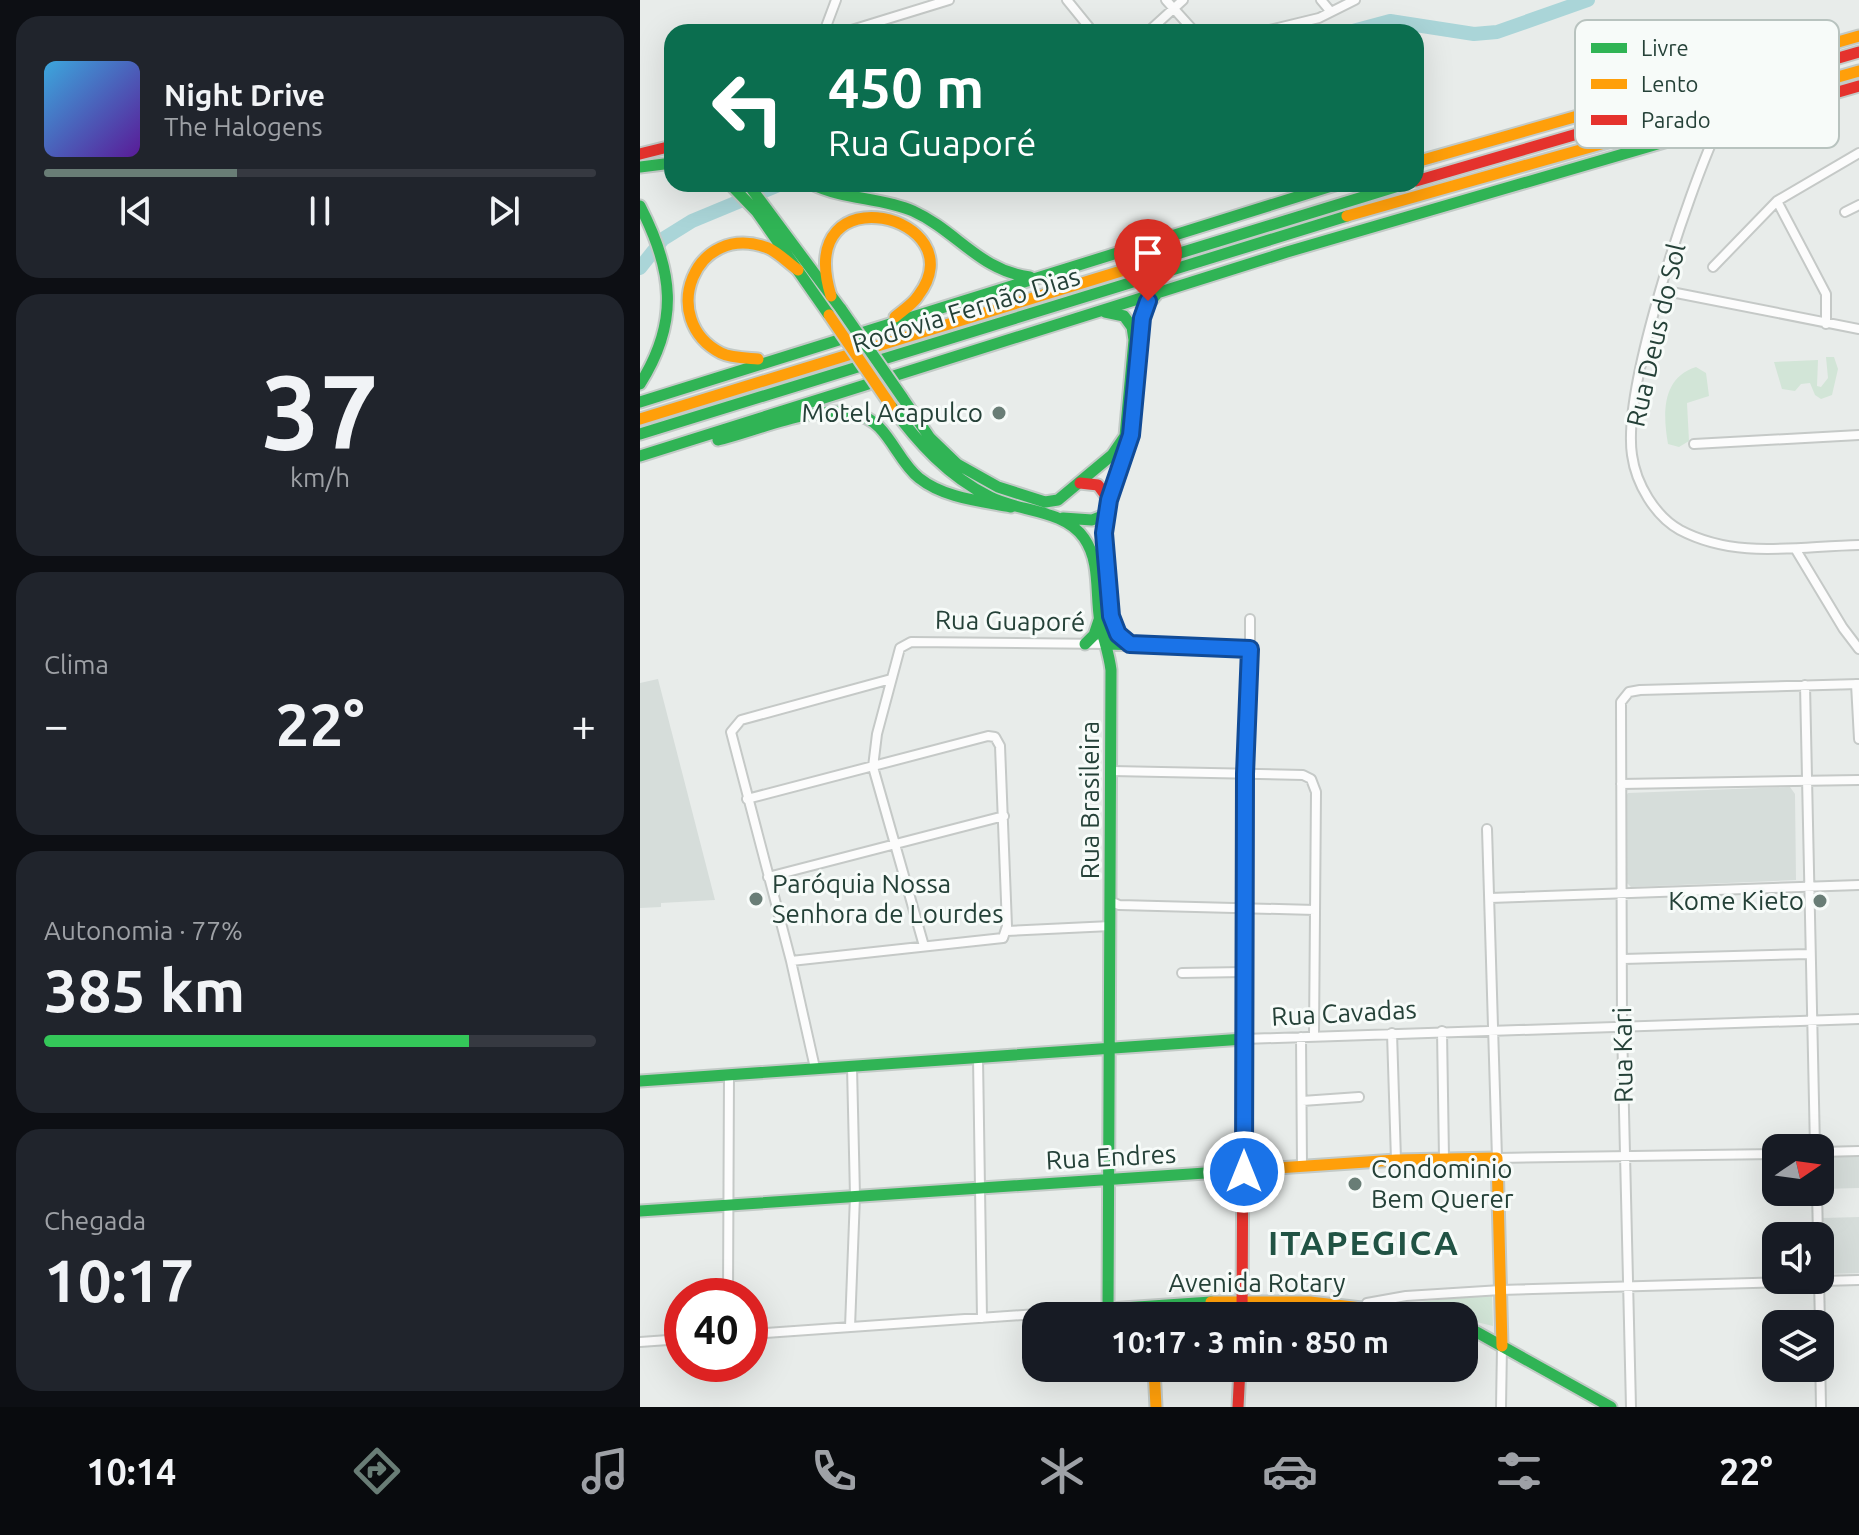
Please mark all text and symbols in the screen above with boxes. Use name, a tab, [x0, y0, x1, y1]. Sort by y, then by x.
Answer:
legend	[1575, 20, 1839, 148]
text: Livre	[1641, 35, 1689, 60]
icon: left	[696, 56, 800, 160]
text: 450 m	[828, 56, 984, 119]
text: Lento	[1641, 71, 1698, 96]
text: Night Drive	[164, 78, 325, 112]
text: Parado	[1641, 107, 1711, 132]
text: The Halogens	[164, 112, 323, 141]
text: Rua Guaporé	[828, 122, 1036, 163]
icon: previous	[114, 189, 158, 233]
icon: pause	[298, 189, 342, 233]
icon: next	[482, 189, 526, 233]
pin	[1114, 219, 1182, 301]
icon: arrive	[1126, 231, 1170, 275]
street label: Rua Deus do Sol	[1620, 240, 1691, 429]
street label: Rodovia Fernão Dias	[848, 261, 1083, 358]
text: 37	[261, 352, 379, 469]
place label: Motel Acapulco	[802, 398, 983, 427]
marker: Motel Acapulco	[990, 404, 1008, 422]
text: km/h	[290, 463, 350, 492]
street label: Rua Guaporé	[935, 605, 1085, 636]
text: Clima	[44, 650, 109, 679]
text: 22°	[276, 690, 364, 757]
text: −	[44, 700, 69, 749]
text: +	[571, 700, 596, 749]
street label: Rua Brasileira	[1075, 721, 1104, 879]
place label: Paróquia Nossa Senhora de Lourdes	[772, 869, 1004, 928]
place label: Kome Kieto	[1668, 886, 1804, 915]
marker: Paróquia Nossa Senhora de Lourdes	[747, 890, 765, 908]
marker: Kome Kieto	[1811, 892, 1829, 910]
text: Autonomia · 77%	[44, 916, 243, 945]
text: 385 km	[44, 956, 245, 1023]
street label: Rua Cavadas	[1271, 994, 1417, 1031]
street label: Rua Kari	[1607, 1007, 1638, 1103]
position arrow	[1202, 1130, 1286, 1214]
north arrow	[1762, 1134, 1834, 1206]
map controls	[1762, 1134, 1834, 1382]
street label: Rua Endres	[1045, 1139, 1177, 1174]
place label: Condominio Bem Querer	[1371, 1154, 1514, 1213]
marker: Condominio Bem Querer	[1346, 1175, 1364, 1193]
text: Chegada	[44, 1206, 146, 1235]
button: sound	[1762, 1222, 1834, 1294]
district label: ITAPEGICA	[1268, 1223, 1460, 1261]
text: 10:17	[44, 1246, 194, 1313]
street label: Avenida Rotary	[1168, 1268, 1346, 1297]
speed limit sign: 40	[664, 1278, 768, 1382]
button: layers	[1762, 1310, 1834, 1382]
text: 10:17 · 3 min · 850 m	[1111, 1325, 1389, 1359]
icon: directions	[349, 1443, 405, 1499]
icon: music	[577, 1443, 633, 1499]
icon: phone	[806, 1443, 862, 1499]
icon: climate	[1034, 1443, 1090, 1499]
icon: car	[1262, 1443, 1318, 1499]
icon: filters	[1491, 1443, 1547, 1499]
text: 10:14	[86, 1451, 176, 1492]
text: 22°	[1719, 1451, 1773, 1492]

